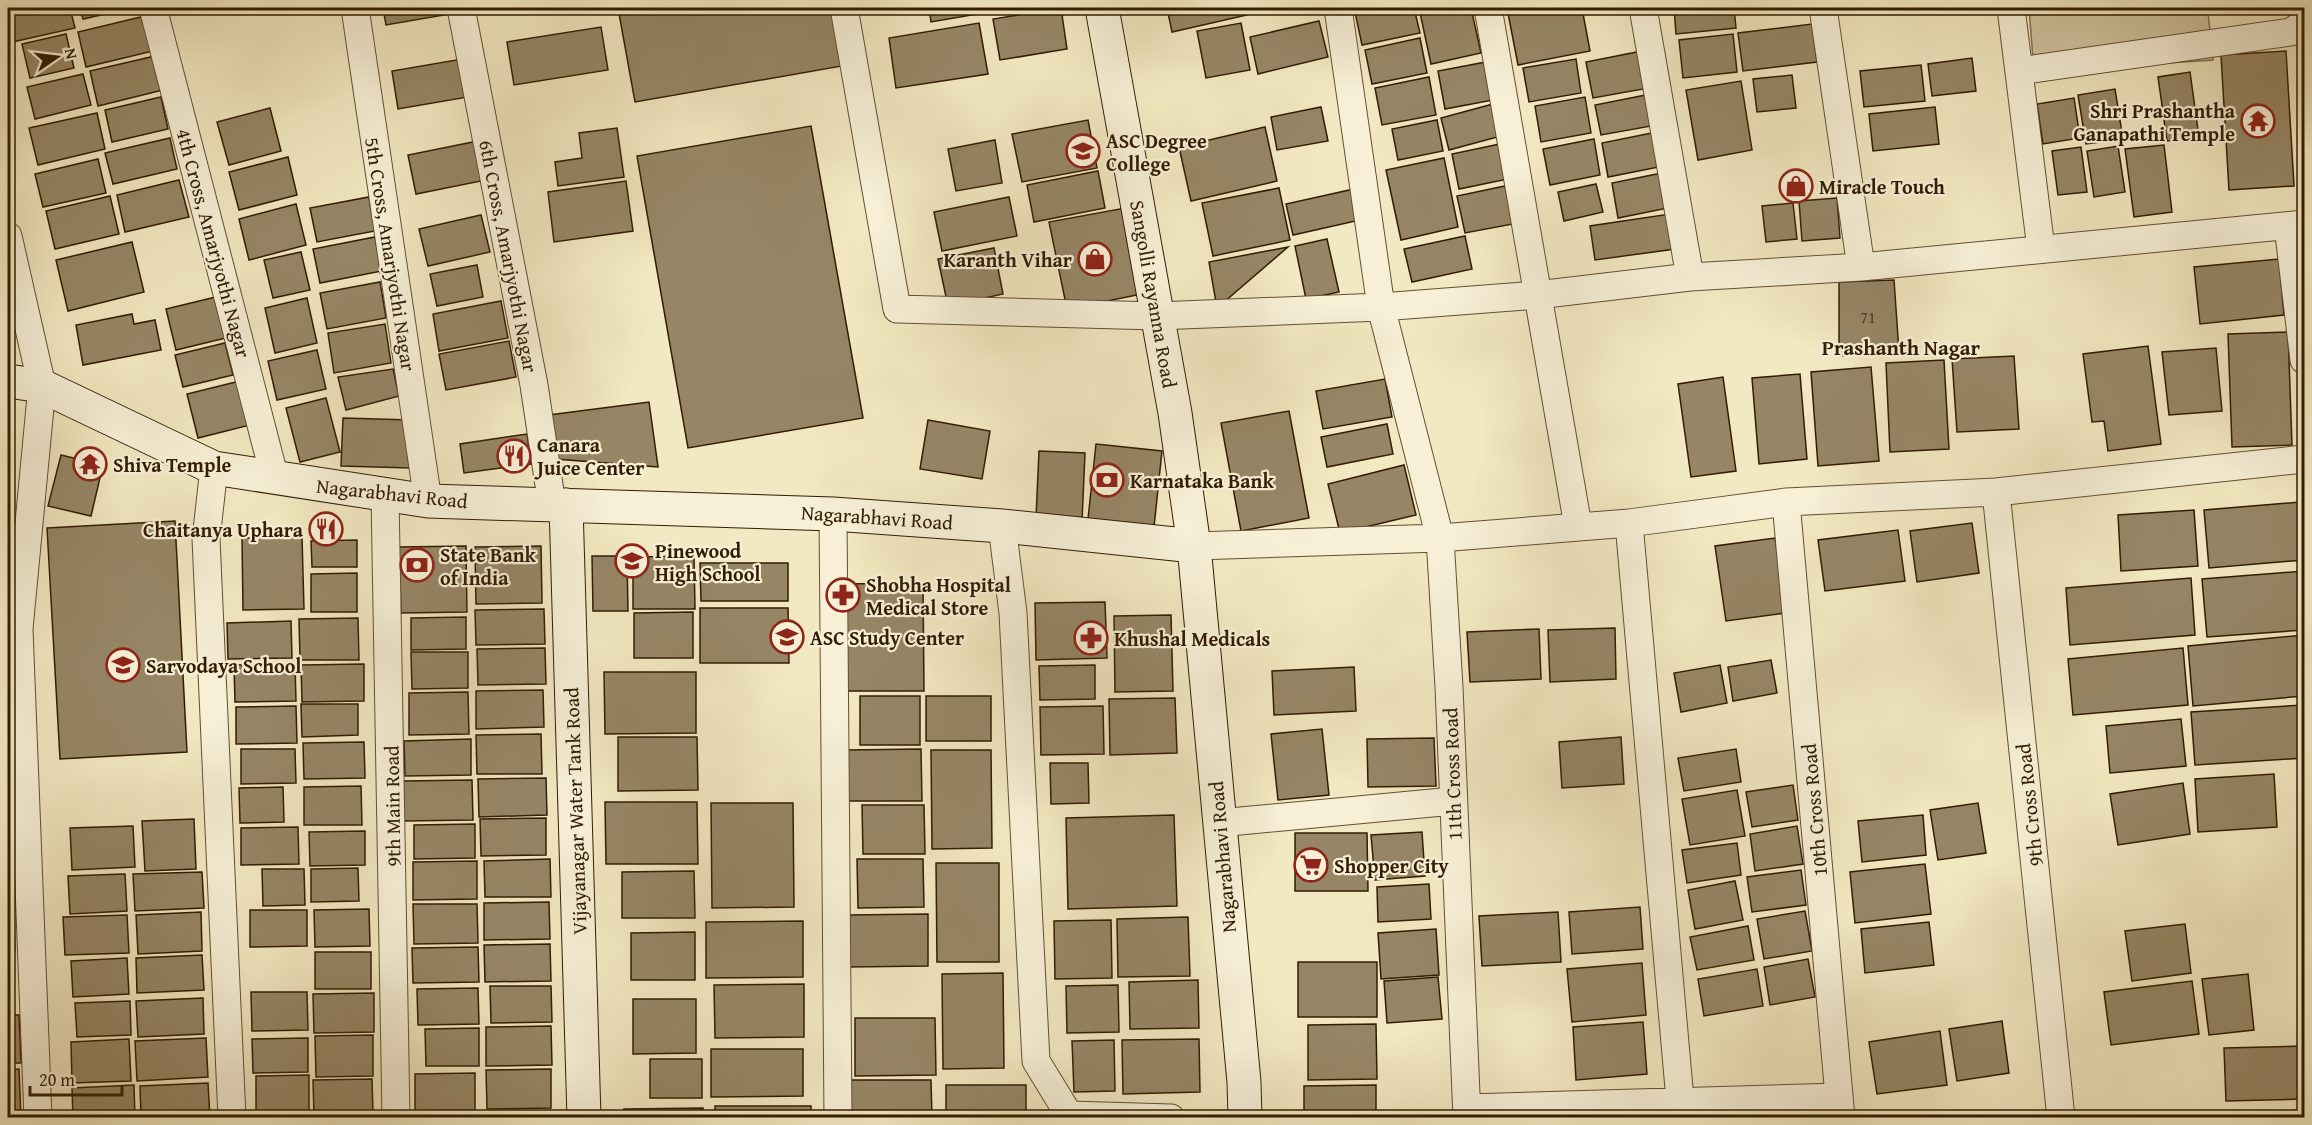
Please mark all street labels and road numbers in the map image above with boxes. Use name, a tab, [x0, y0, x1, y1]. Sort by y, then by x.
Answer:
street label: 4th Cross, Amarjyothi Nagar	[169, 125, 259, 361]
street label: 5th Cross, Amarjyothi Nagar	[358, 135, 424, 373]
street label: 6th Cross, Amarjyothi Nagar	[472, 137, 546, 375]
street label: Sangolli Rayanna Road	[1123, 198, 1185, 390]
street label: Nagarabhavi Road	[315, 471, 469, 515]
street label: Nagarabhavi Road	[800, 497, 954, 537]
street label: Vijayanagar Water Tank Road	[556, 686, 594, 935]
street label: 11th Cross Road	[1435, 707, 1469, 841]
street label: 10th Cross Road	[1794, 742, 1834, 878]
street label: 9th Cross Road	[2008, 742, 2050, 868]
street label: 9th Main Road	[376, 745, 408, 867]
street label: Nagarabhavi Road	[1201, 780, 1243, 934]

